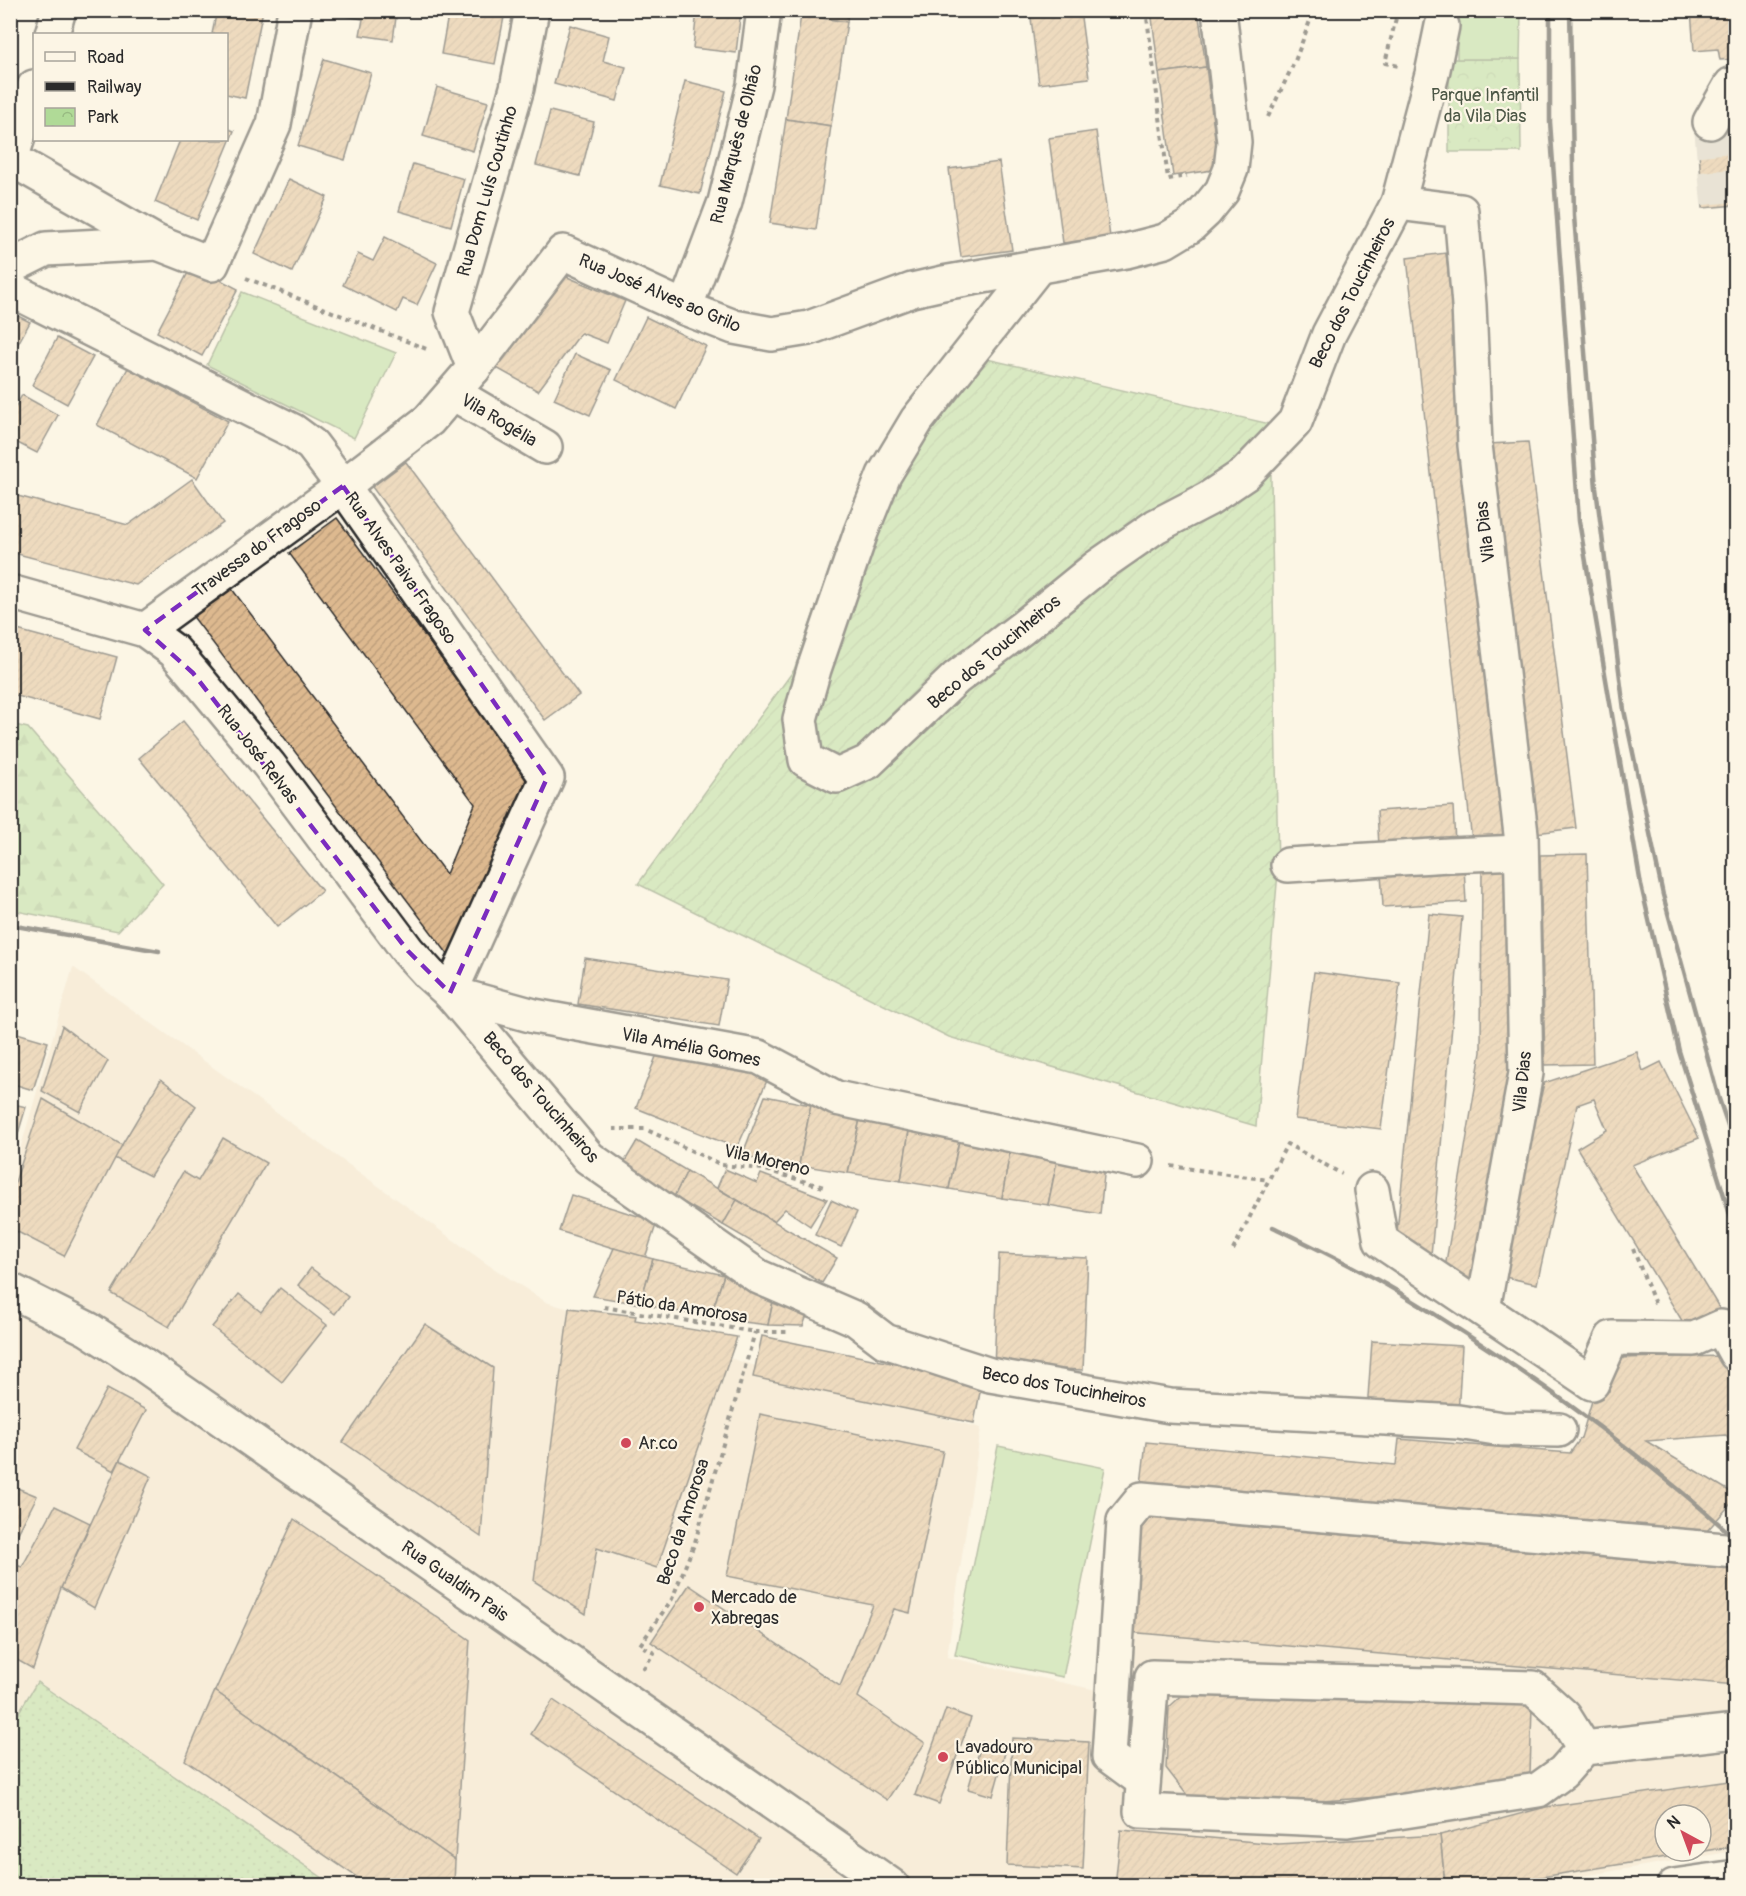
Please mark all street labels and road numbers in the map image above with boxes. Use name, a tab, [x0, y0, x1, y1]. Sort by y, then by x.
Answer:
street label: Rua Marquês de Olhão	[706, 62, 767, 226]
street label: Rua Dom Luís Coutinho	[452, 103, 523, 279]
street label: Beco dos Toucinheiros	[1304, 214, 1400, 373]
street label: Rua José Alves ao Grilo	[575, 249, 745, 338]
street label: Vila Rogélia	[456, 389, 541, 452]
street label: Rua Alves Paiva Fragoso	[339, 488, 462, 649]
street label: Travessa do Fragoso	[188, 494, 326, 603]
street label: Vila Dias	[1470, 500, 1501, 564]
street label: Beco dos Toucinheiros	[923, 590, 1065, 715]
street label: Rua José Relvas	[212, 700, 304, 809]
street label: Vila Amélia Gomes	[619, 1023, 762, 1072]
street label: Beco dos Toucinheiros	[477, 1027, 604, 1168]
street label: Vila Dias	[1508, 1050, 1537, 1114]
street label: Vila Moreno	[721, 1139, 813, 1182]
street label: Pátio da Amorosa	[615, 1286, 749, 1329]
street label: Beco dos Toucinheiros	[980, 1362, 1148, 1413]
street label: Beco da Amorosa	[652, 1456, 715, 1588]
street label: Rua Gualdim Pais	[397, 1536, 513, 1627]

